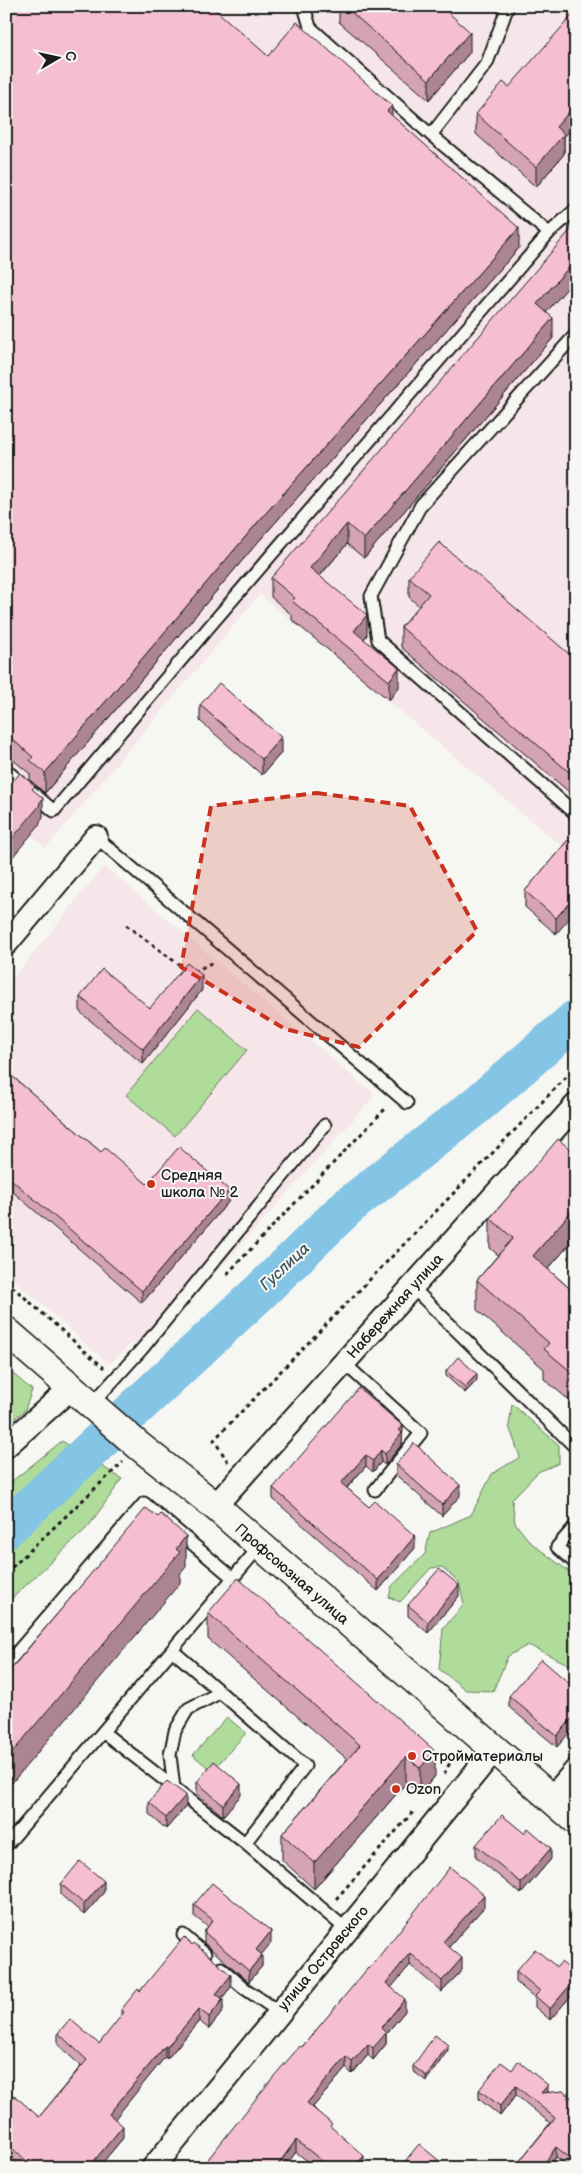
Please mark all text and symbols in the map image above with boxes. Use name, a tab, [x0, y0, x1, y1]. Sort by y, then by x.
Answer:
north arrow	[32, 32, 82, 82]
text: С	[61, 50, 80, 62]
place label: Средняя школа № 2	[161, 1166, 239, 1202]
marker: Средняя школа № 2	[145, 1178, 157, 1190]
water label: Гуслица	[256, 1239, 314, 1295]
street label: Набережная улица	[343, 1250, 448, 1363]
street label: Профсоюзная улица	[231, 1520, 353, 1629]
place label: Стройматериалы	[422, 1747, 543, 1766]
marker: Стройматериалы	[406, 1750, 418, 1762]
place label: Ozon	[406, 1780, 441, 1799]
marker: Ozon	[390, 1783, 402, 1795]
street label: улица Островского	[274, 1902, 373, 2015]

